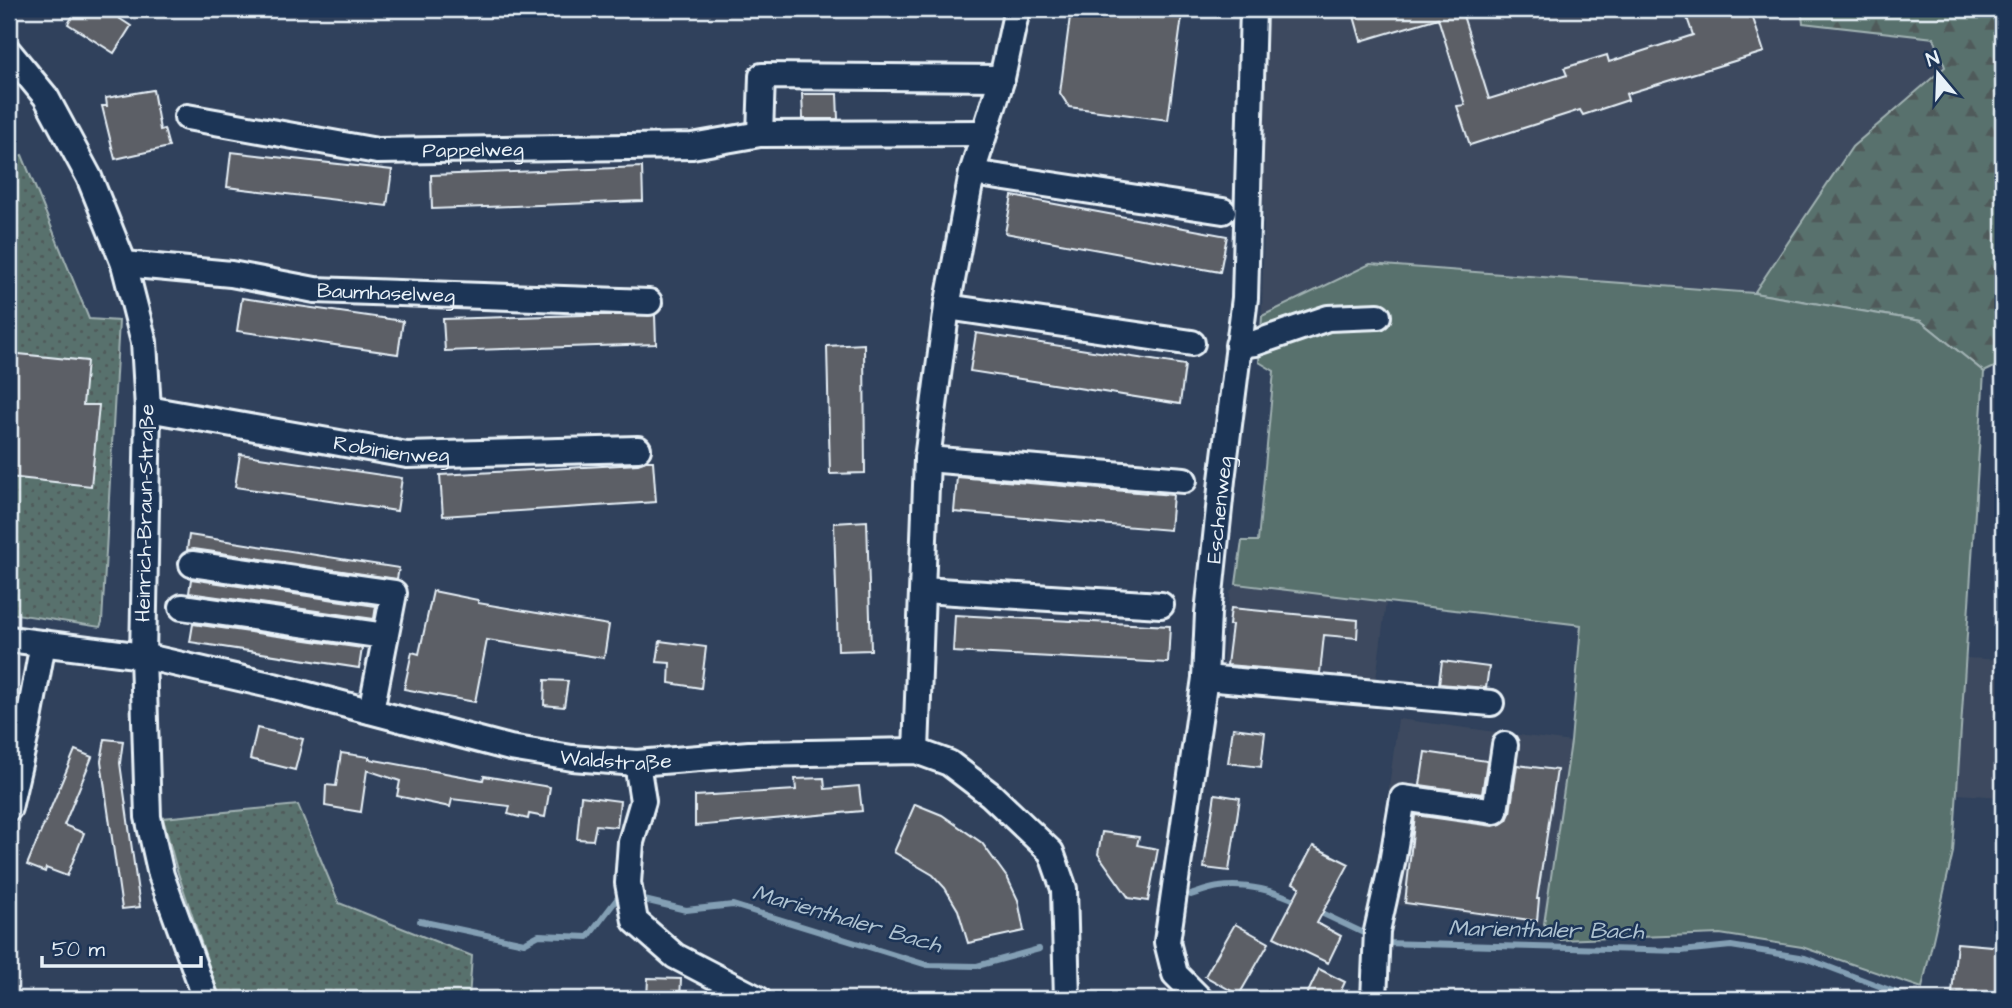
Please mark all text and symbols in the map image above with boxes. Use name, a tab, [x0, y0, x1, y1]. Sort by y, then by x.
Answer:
north arrow	[1904, 38, 1974, 108]
text: N	[1923, 45, 1943, 74]
street label: Pappelweg	[422, 134, 524, 165]
street label: Baumhaselweg	[316, 276, 456, 312]
street label: Heinrich-Braun-Straße	[129, 404, 161, 622]
street label: Robinienweg	[331, 428, 450, 471]
street label: Eschenweg	[1199, 454, 1241, 565]
street label: Waldstraße	[557, 742, 673, 778]
water label: Marienthaler Bach	[749, 877, 947, 962]
water label: Marienthaler Bach	[1448, 912, 1645, 948]
scale bar	[42, 924, 201, 968]
text: 50 m	[52, 935, 106, 964]

